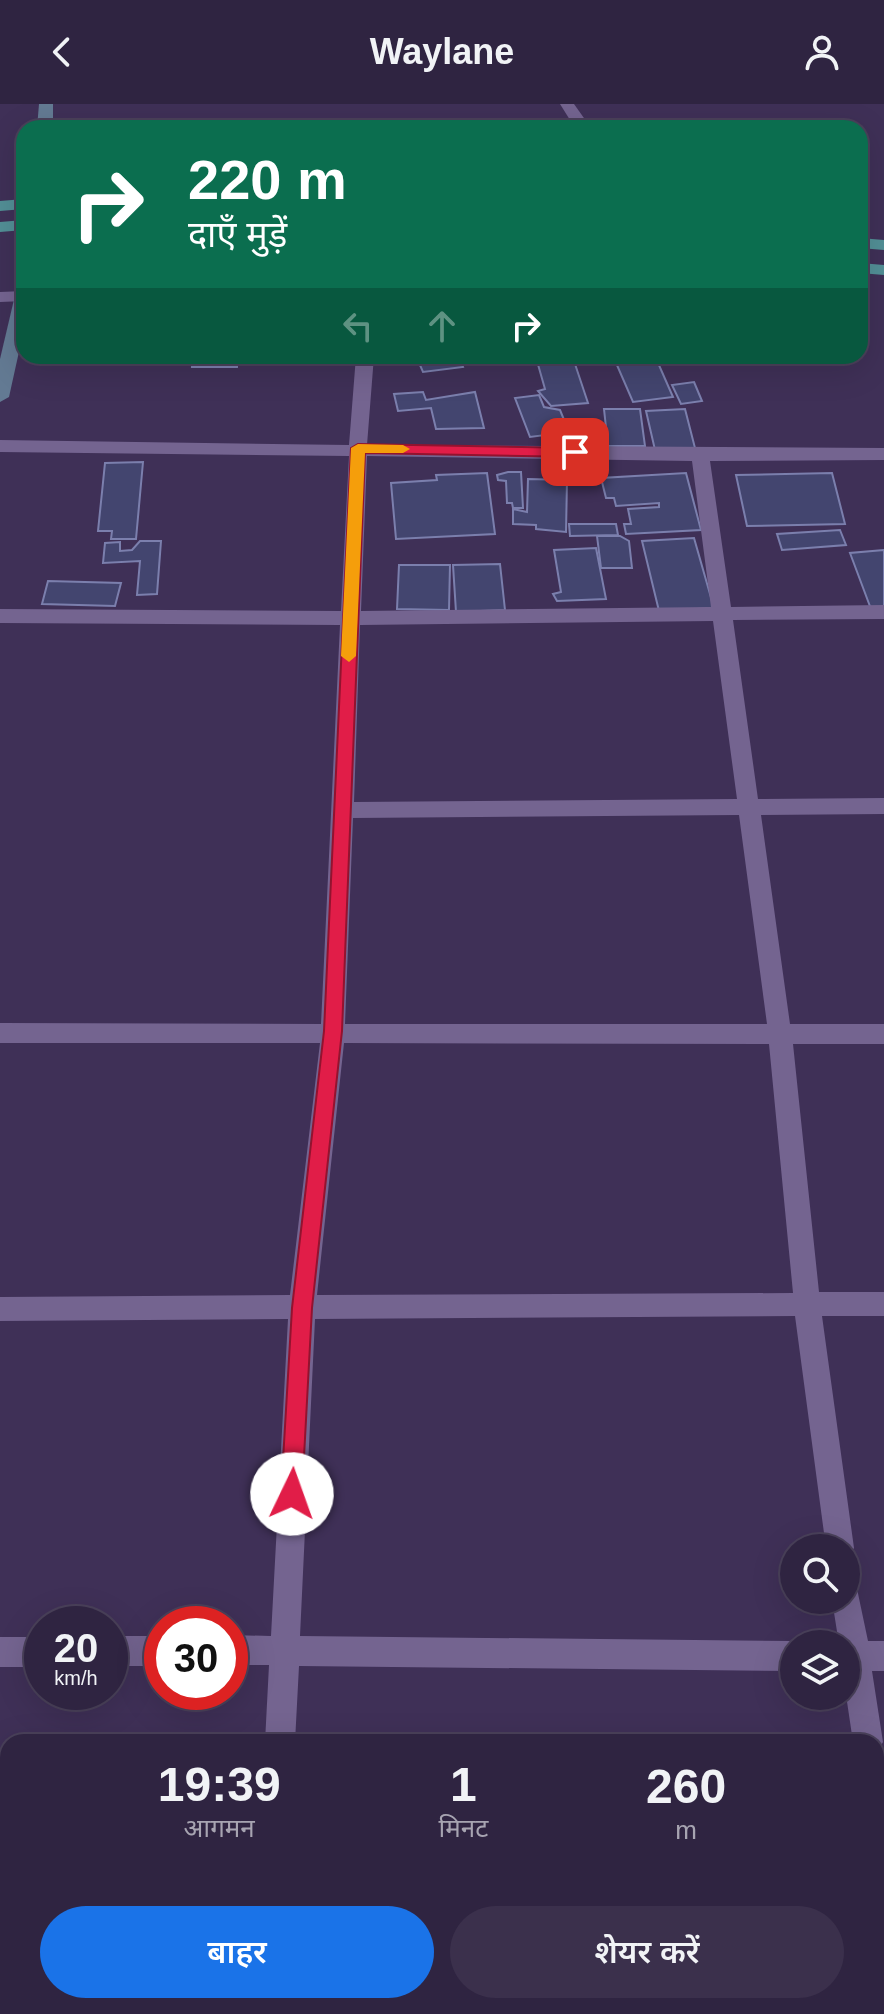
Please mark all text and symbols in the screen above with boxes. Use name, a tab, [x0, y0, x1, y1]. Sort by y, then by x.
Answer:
icon: back	[40, 30, 84, 74]
icon: person	[800, 30, 844, 74]
text: Waylane	[370, 31, 514, 72]
text: 220 m	[188, 148, 347, 211]
icon: right	[56, 152, 160, 256]
text: दाएँ मुड़ें	[188, 214, 287, 255]
icon: left	[336, 304, 380, 348]
icon: ahead	[420, 304, 464, 348]
icon: right	[504, 304, 548, 348]
pin	[541, 418, 609, 486]
icon: arrive	[553, 430, 597, 474]
position arrow	[250, 1452, 334, 1536]
map controls	[780, 1534, 860, 1710]
button: search	[780, 1534, 860, 1614]
speed limit sign: 30	[144, 1606, 248, 1710]
text: 20	[54, 1626, 98, 1670]
button: layers	[780, 1630, 860, 1710]
text: km/h	[54, 1667, 98, 1689]
text: 19:39	[158, 1758, 281, 1811]
text: 1	[450, 1758, 477, 1811]
text: 260	[646, 1760, 726, 1813]
text: आगमन	[184, 1813, 255, 1843]
text: मिनट	[438, 1813, 488, 1843]
text: m	[675, 1815, 697, 1845]
button: बाहर	[40, 1906, 434, 1998]
button: शेयर करें	[450, 1906, 844, 1998]

